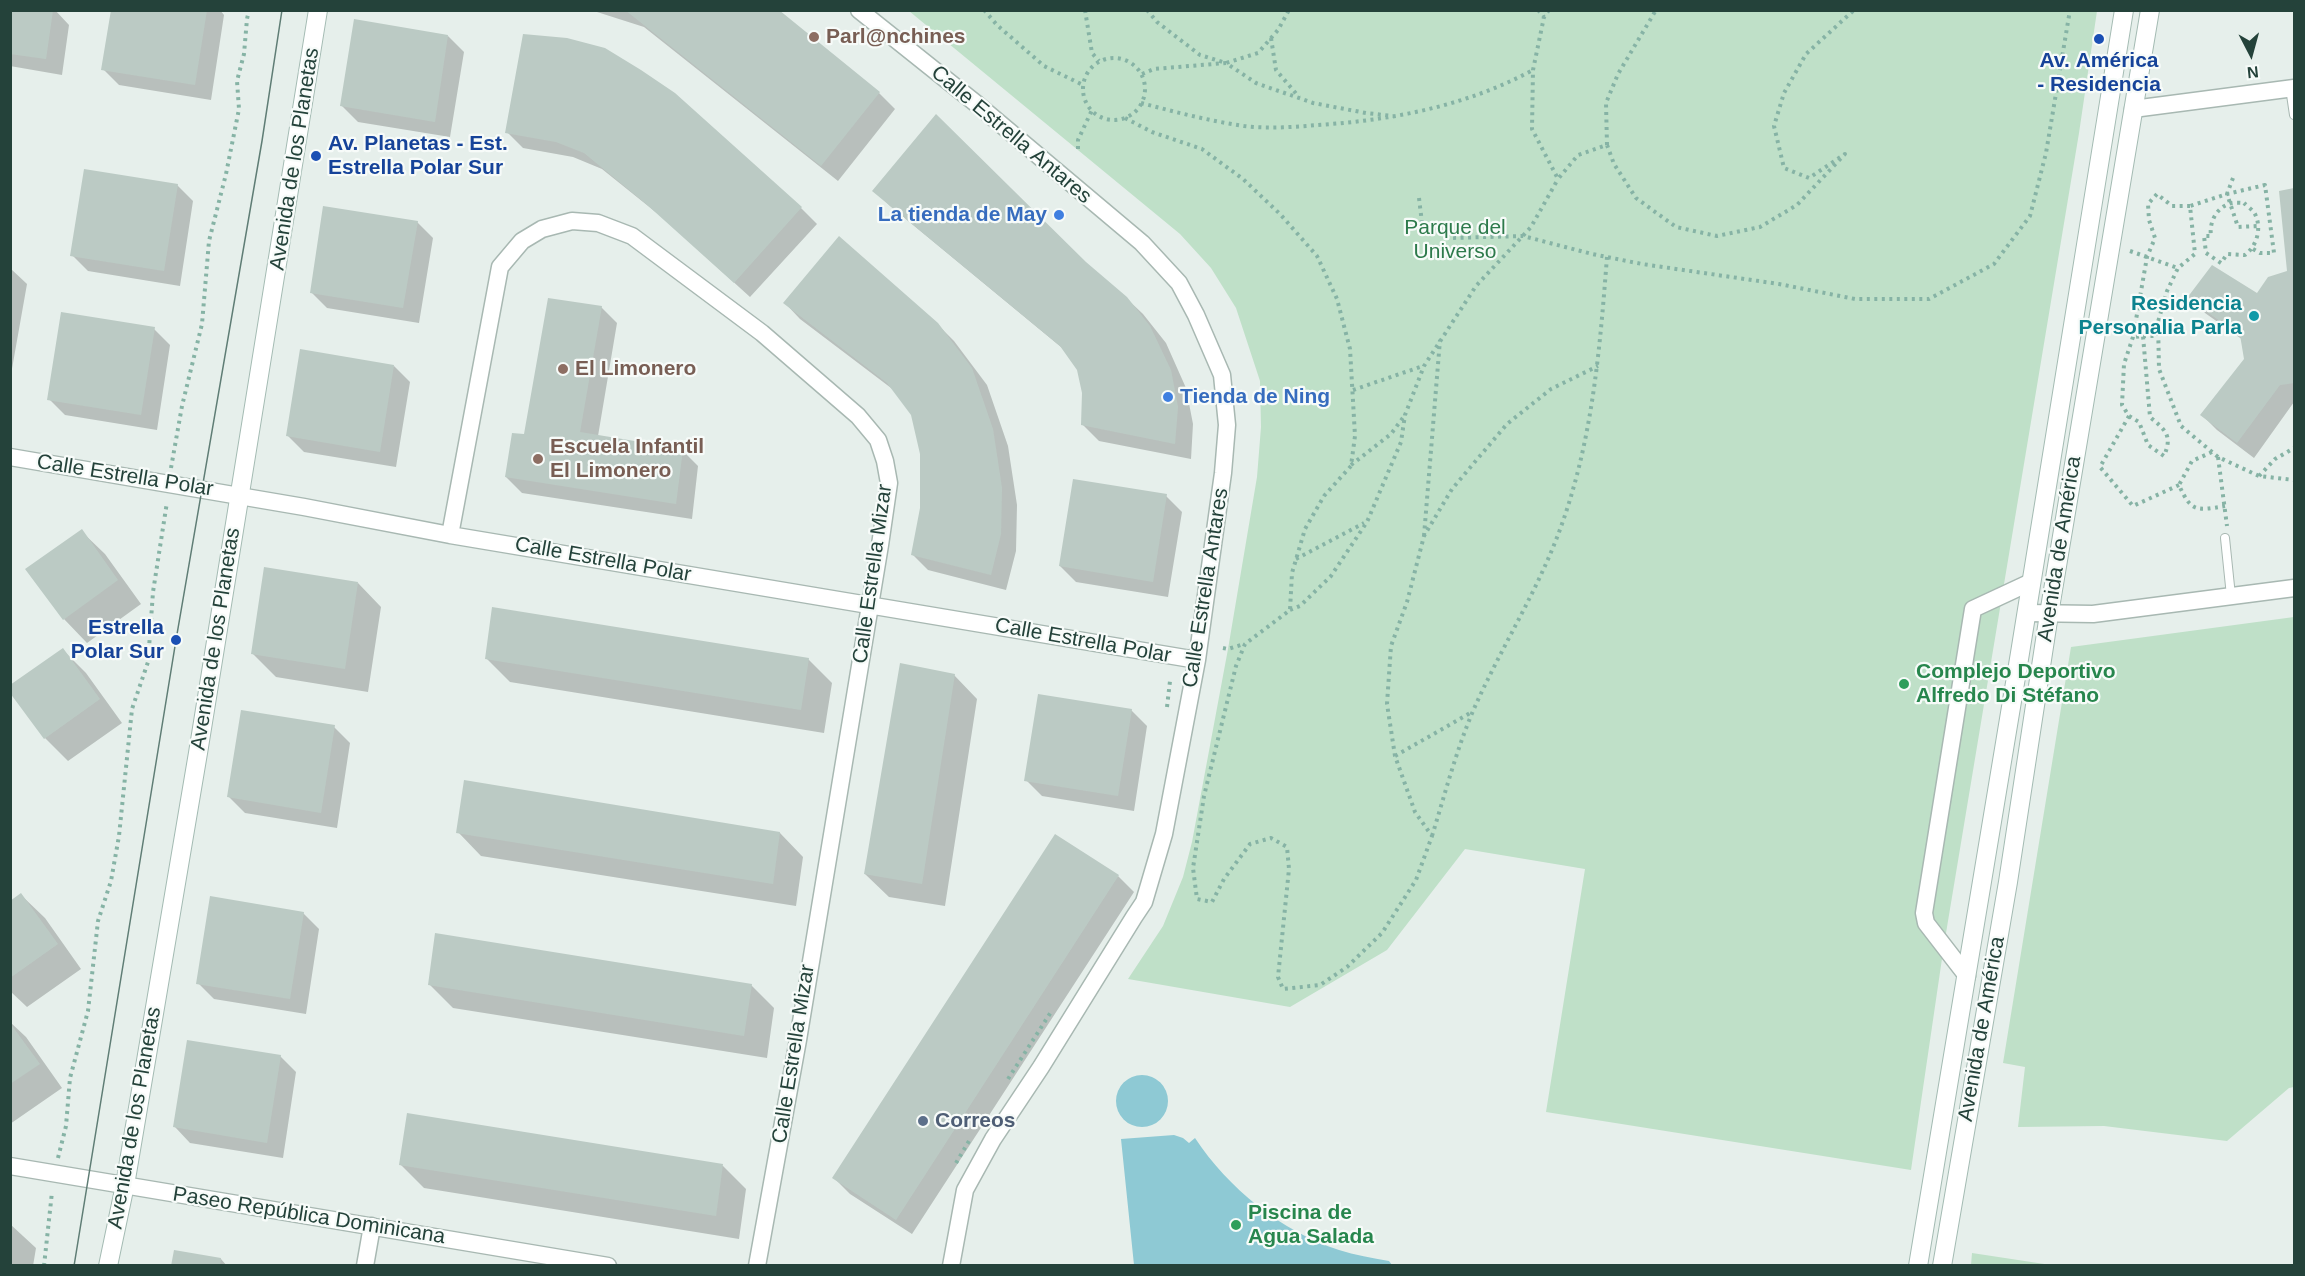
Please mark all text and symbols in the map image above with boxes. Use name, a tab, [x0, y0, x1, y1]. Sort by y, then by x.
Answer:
place label: Parl@nchines	[826, 24, 966, 50]
north arrow	[2221, 24, 2281, 84]
marker: Parl@nchines	[807, 30, 821, 44]
marker: Av. América - Residencia	[2092, 32, 2106, 46]
street label: Avenida de los Planetas	[265, 46, 325, 272]
place label: Av. América - Residencia	[2037, 48, 2161, 98]
street label: Calle Estrella Antares	[926, 60, 1096, 210]
text: N	[2246, 63, 2260, 81]
place label: Av. Planetas - Est. Estrella Polar Sur	[328, 131, 508, 181]
marker: Av. Planetas - Est. Estrella Polar Sur	[309, 149, 323, 163]
place label: La tienda de May	[878, 202, 1047, 228]
marker: La tienda de May	[1052, 208, 1066, 222]
park label: Parque del Universo	[1404, 215, 1506, 265]
place label: Residencia Personalia Parla	[2079, 291, 2242, 341]
marker: Residencia Personalia Parla	[2247, 309, 2261, 323]
place label: El Limonero	[575, 356, 696, 382]
marker: El Limonero	[556, 362, 570, 376]
place label: Tienda de Ning	[1180, 384, 1330, 410]
marker: Tienda de Ning	[1161, 390, 1175, 404]
place label: Escuela Infantil El Limonero	[550, 434, 704, 484]
street label: Calle Estrella Polar	[35, 450, 215, 502]
marker: Escuela Infantil El Limonero	[531, 452, 545, 466]
street label: Avenida de América	[2033, 454, 2087, 644]
street label: Calle Estrella Mizar	[848, 483, 898, 665]
street label: Calle Estrella Antares	[1178, 486, 1234, 690]
street label: Avenida de los Planetas	[186, 526, 246, 752]
street label: Calle Estrella Polar	[513, 532, 693, 588]
street label: Calle Estrella Polar	[993, 613, 1173, 669]
place label: Estrella Polar Sur	[71, 615, 164, 665]
marker: Estrella Polar Sur	[169, 633, 183, 647]
place label: Complejo Deportivo Alfredo Di Stéfano	[1916, 659, 2116, 709]
marker: Complejo Deportivo Alfredo Di Stéfano	[1897, 677, 1911, 691]
street label: Avenida de América	[1953, 934, 2011, 1124]
street label: Calle Estrella Mizar	[767, 963, 821, 1145]
street label: Avenida de los Planetas	[103, 1005, 167, 1231]
place label: Correos	[935, 1108, 1016, 1134]
marker: Correos	[916, 1114, 930, 1128]
street label: Paseo República Dominicana	[171, 1182, 447, 1250]
place label: Piscina de Agua Salada	[1248, 1200, 1374, 1250]
marker: Piscina de Agua Salada	[1229, 1218, 1243, 1232]

